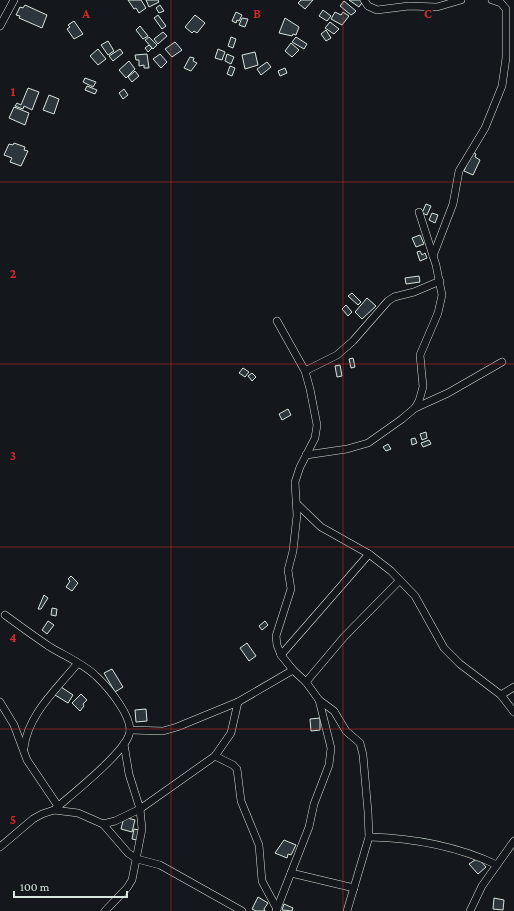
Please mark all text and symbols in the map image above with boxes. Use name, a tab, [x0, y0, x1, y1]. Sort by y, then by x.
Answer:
text: A	[81, 6, 90, 21]
text: B	[253, 6, 261, 21]
text: C	[424, 6, 432, 21]
text: 1	[11, 84, 16, 99]
text: 2	[10, 266, 17, 281]
text: 3	[10, 448, 16, 463]
text: 4	[9, 630, 17, 645]
text: 5	[10, 812, 16, 827]
scale bar	[14, 873, 127, 899]
text: 100 m	[20, 880, 50, 894]

